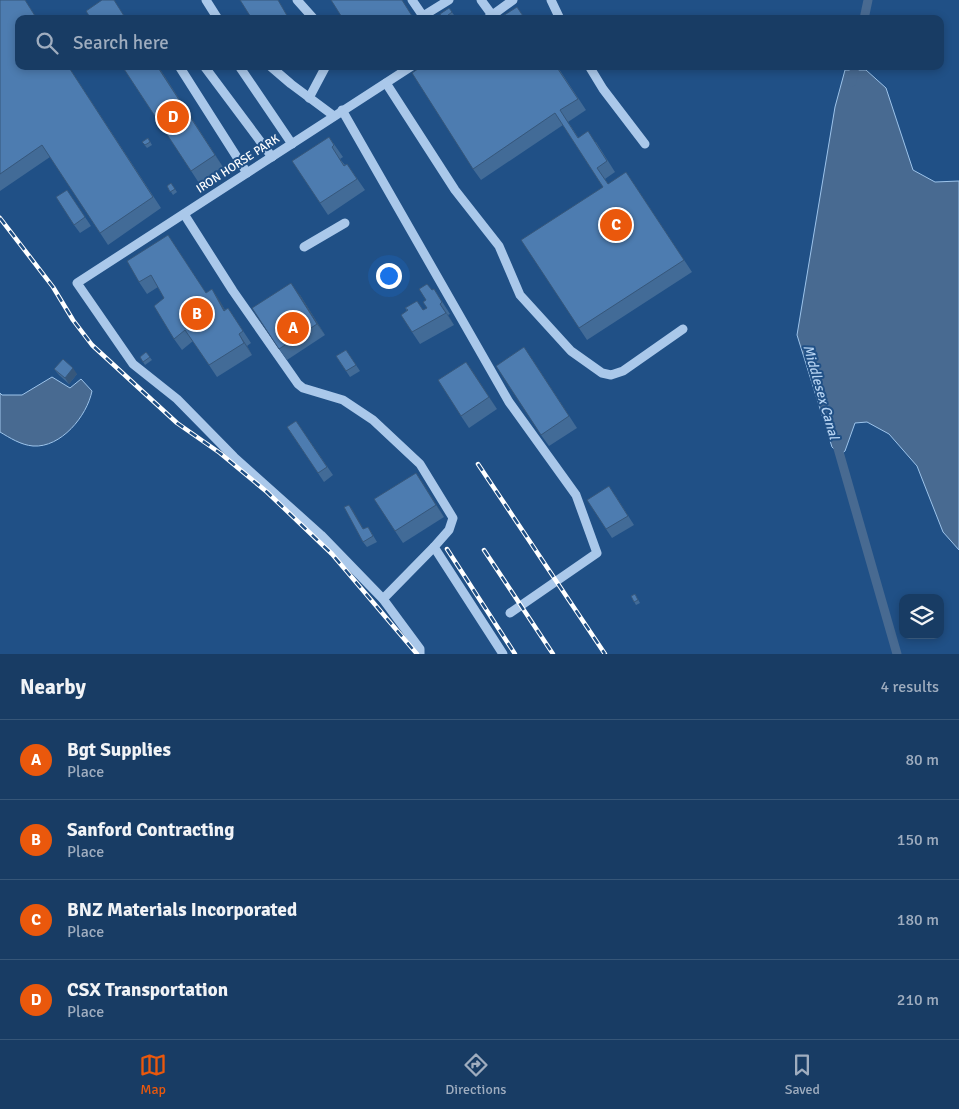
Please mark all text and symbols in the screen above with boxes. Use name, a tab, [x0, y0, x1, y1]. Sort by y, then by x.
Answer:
search box	[15, 15, 944, 70]
icon: search	[33, 29, 61, 57]
text: Search here	[73, 31, 169, 55]
pin: D	[157, 98, 189, 136]
street label: IRON HORSE PARK	[194, 131, 282, 197]
pin: C	[600, 206, 632, 244]
your location	[376, 263, 402, 289]
pin: B	[181, 295, 213, 333]
pin: A	[277, 309, 309, 347]
water label: Middlesex Canal	[799, 343, 843, 442]
map controls	[899, 594, 944, 639]
button: layers	[899, 594, 944, 639]
text: Nearby	[20, 674, 86, 700]
text: 4 results	[880, 677, 939, 697]
text: Bgt Supplies	[67, 738, 171, 762]
text: A	[31, 750, 41, 770]
text: 80 m	[905, 750, 939, 770]
text: Place	[67, 762, 104, 782]
text: Sanford Contracting	[67, 818, 234, 842]
text: B	[31, 830, 41, 850]
text: 150 m	[897, 830, 939, 850]
text: Place	[67, 842, 104, 862]
text: BNZ Materials Incorporated	[67, 898, 297, 922]
text: C	[31, 910, 41, 930]
text: 180 m	[897, 910, 939, 930]
text: Place	[67, 922, 104, 942]
text: CSX Transportation	[67, 978, 228, 1002]
text: D	[31, 990, 41, 1010]
text: 210 m	[897, 990, 939, 1010]
text: Place	[67, 1002, 104, 1022]
tab: Map	[139, 1051, 167, 1098]
tab: Directions	[445, 1051, 506, 1098]
tab: Saved	[785, 1051, 820, 1098]

